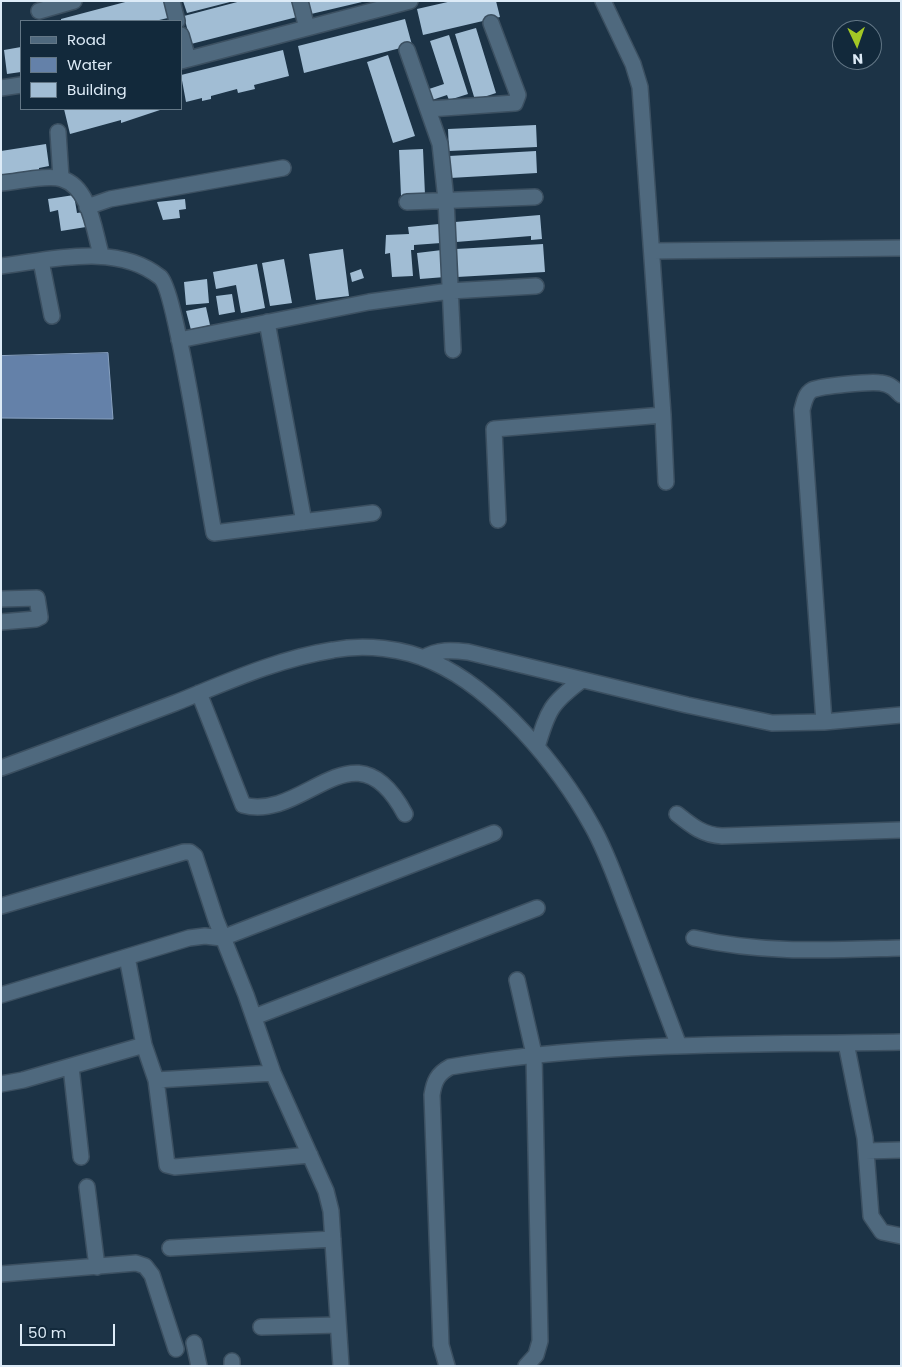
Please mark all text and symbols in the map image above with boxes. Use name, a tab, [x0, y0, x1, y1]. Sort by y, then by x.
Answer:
legend	[20, 20, 182, 110]
north arrow	[832, 20, 882, 70]
text: Road	[67, 29, 106, 50]
text: N	[852, 49, 864, 69]
text: Water	[67, 54, 112, 75]
text: Building	[67, 79, 127, 100]
scale bar	[22, 1314, 118, 1346]
text: 50 m	[28, 1322, 66, 1343]

